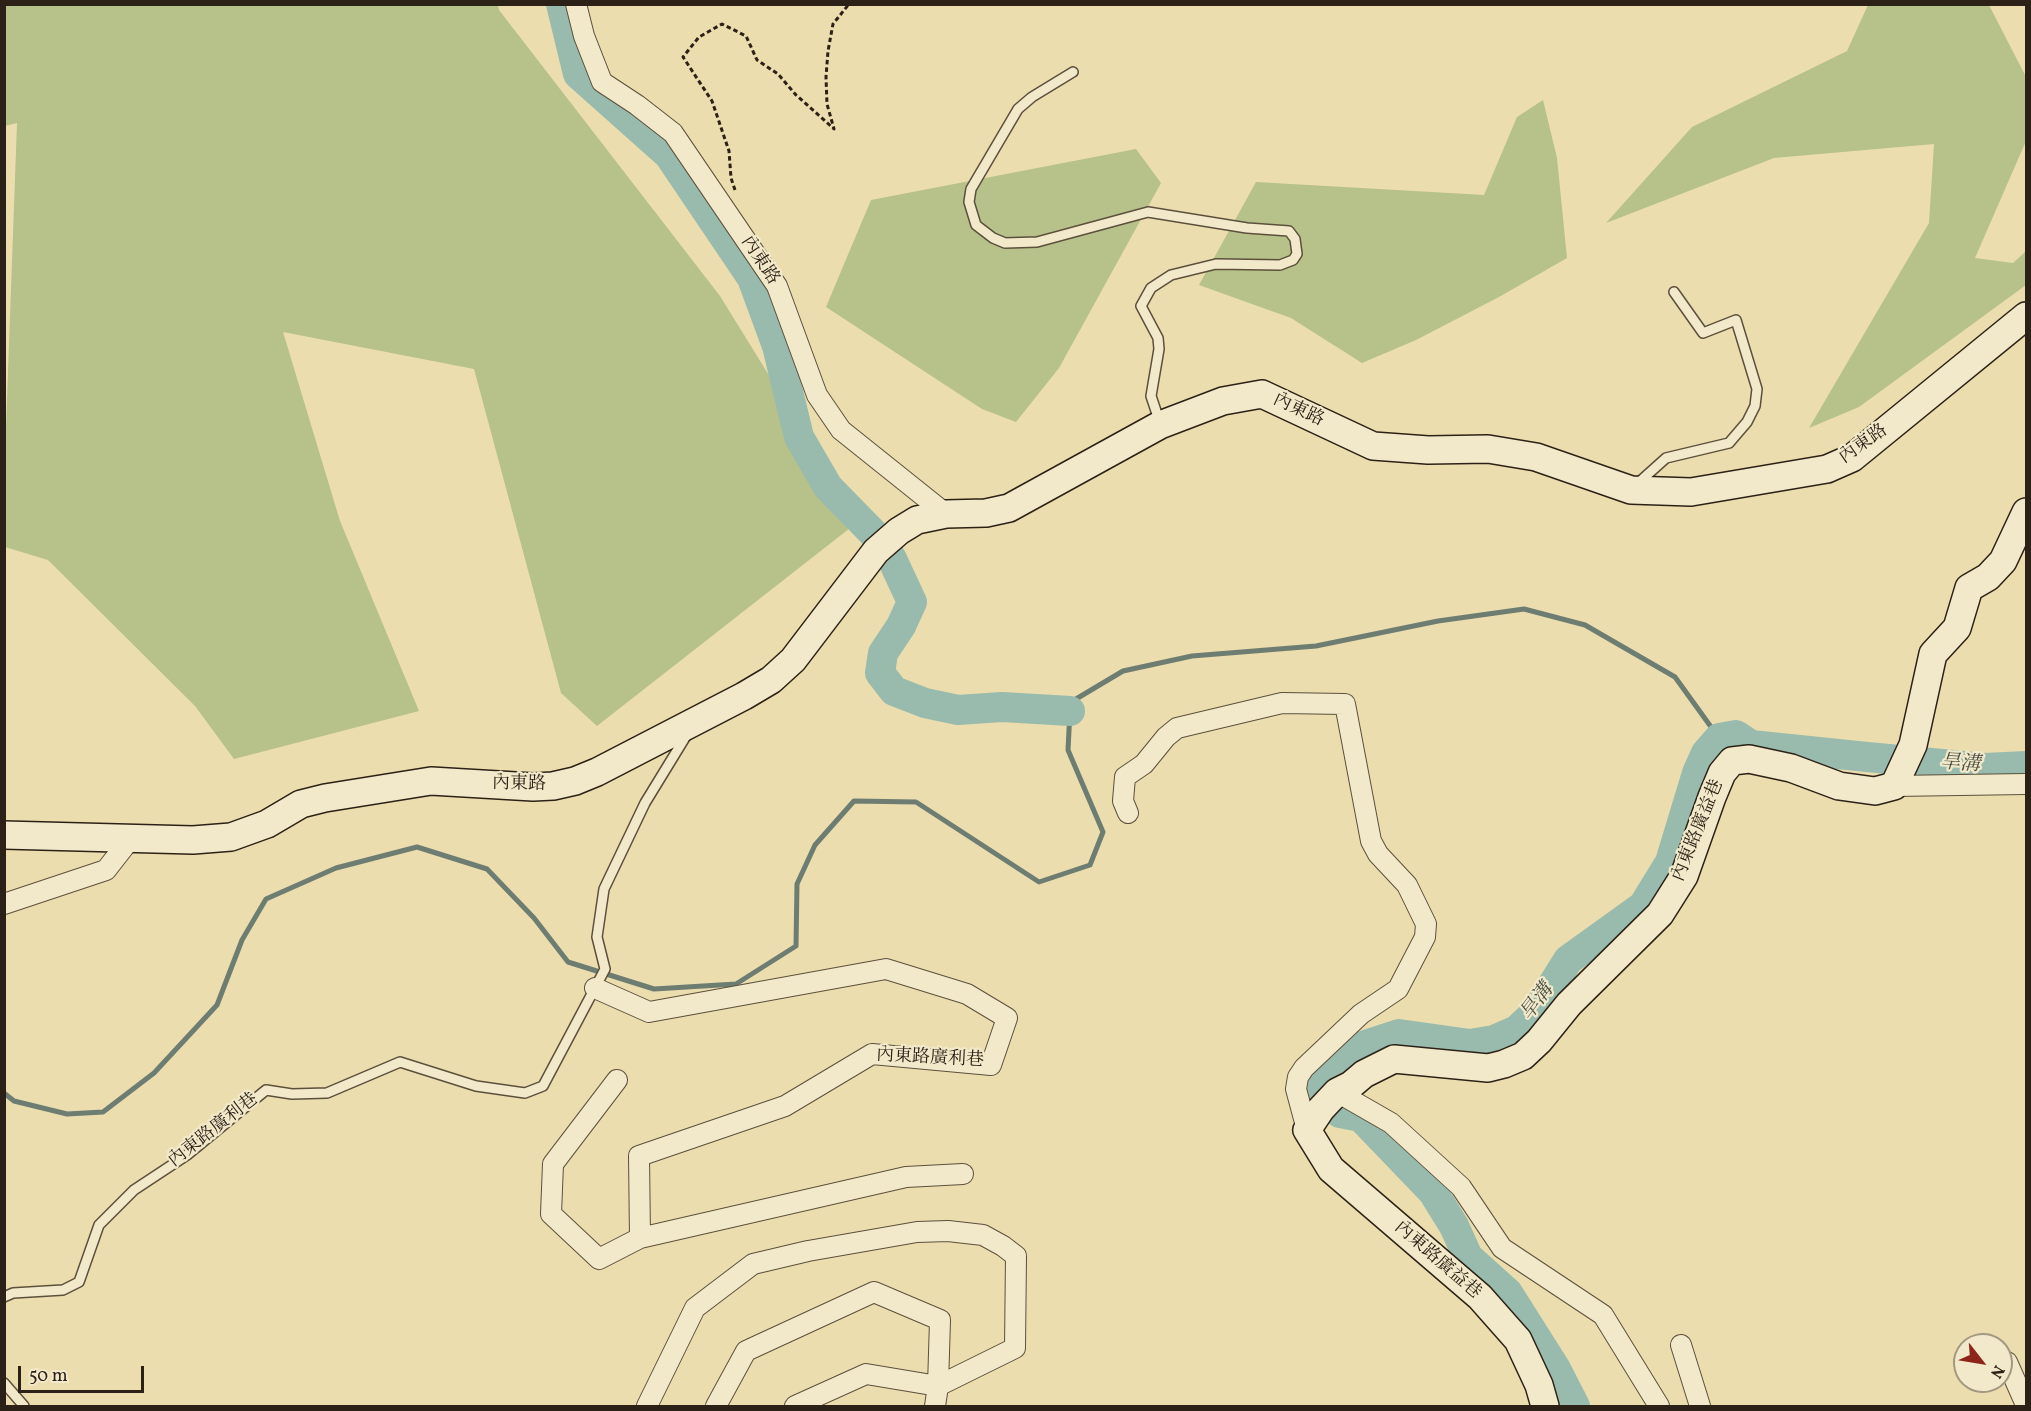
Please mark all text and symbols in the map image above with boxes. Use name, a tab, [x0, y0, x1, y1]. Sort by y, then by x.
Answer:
street label: 內東路	[735, 232, 783, 290]
street label: 內東路	[1269, 390, 1327, 432]
street label: 內東路	[1836, 421, 1892, 469]
water label: 旱溝	[1939, 752, 1981, 778]
street label: 內東路	[492, 774, 546, 796]
street label: 內東路廣益巷	[1669, 777, 1729, 885]
water label: 旱溝	[1516, 980, 1560, 1026]
street label: 內東路廣利巷	[876, 1045, 984, 1073]
street label: 內東路廣利巷	[165, 1089, 263, 1173]
street label: 內東路廣益巷	[1389, 1217, 1485, 1305]
north arrow	[1953, 1333, 2013, 1393]
scale bar	[21, 1354, 147, 1392]
text: N	[1984, 1361, 2009, 1382]
text: 50 m	[29, 1364, 68, 1389]

